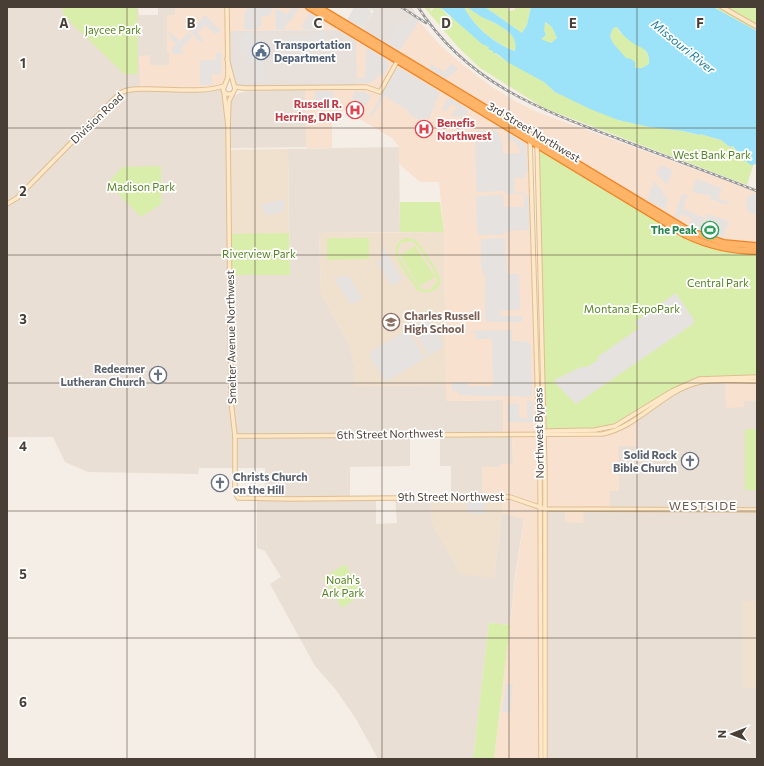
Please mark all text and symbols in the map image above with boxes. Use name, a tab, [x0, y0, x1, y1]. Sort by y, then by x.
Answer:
text: A	[59, 15, 69, 31]
text: B	[187, 15, 196, 31]
text: C	[314, 15, 323, 31]
text: D	[441, 15, 451, 31]
text: E	[569, 15, 577, 31]
text: F	[696, 15, 704, 31]
water label: Missouri River	[649, 16, 719, 77]
park label: Jaycee Park	[85, 23, 141, 37]
place label: Transportation Department	[274, 38, 351, 64]
public building icon: Transportation Department	[251, 41, 271, 61]
text: 1	[20, 55, 26, 71]
street label: Division Road	[68, 89, 126, 146]
place label: Russell R. Herring, DNP	[275, 97, 342, 123]
street label: 3rd Street Northwest	[485, 99, 583, 165]
hospital icon: Russell R. Herring, DNP	[345, 100, 365, 120]
place label: Benefis Northwest	[437, 116, 492, 142]
hospital icon: Benefis Northwest	[414, 119, 434, 139]
park label: West Bank Park	[673, 148, 751, 161]
park label: Madison Park	[107, 180, 175, 193]
text: 2	[19, 183, 27, 199]
sports icon: The Peak	[700, 220, 720, 240]
place label: The Peak	[651, 223, 698, 236]
park label: Riverview Park	[222, 247, 296, 260]
street label: Smelter Avenue Northwest	[223, 269, 238, 404]
park label: Central Park	[687, 276, 749, 289]
park label: Montana ExpoPark	[584, 302, 680, 315]
place label: Charles Russell High School	[404, 309, 480, 335]
text: 3	[19, 311, 27, 327]
school or university icon: Charles Russell High School	[381, 312, 401, 332]
place label: Redeemer Lutheran Church	[61, 362, 145, 388]
church icon: Redeemer Lutheran Church	[148, 365, 168, 385]
street label: Northwest Bypass	[531, 387, 546, 479]
street label: 6th Street Northwest	[337, 426, 444, 441]
text: 4	[19, 438, 27, 454]
place label: Solid Rock Bible Church	[613, 448, 678, 474]
church icon: Solid Rock Bible Church	[680, 451, 700, 471]
place label: Christs Church on the Hill	[233, 470, 308, 496]
church icon: Christs Church on the Hill	[210, 473, 230, 493]
street label: 9th Street Northwest	[398, 490, 505, 503]
district label: WESTSIDE	[669, 498, 737, 512]
text: 5	[19, 566, 27, 582]
park label: Noah's Ark Park	[321, 573, 365, 599]
text: 6	[19, 694, 27, 710]
north arrow	[712, 714, 752, 754]
text: N	[715, 730, 728, 738]

